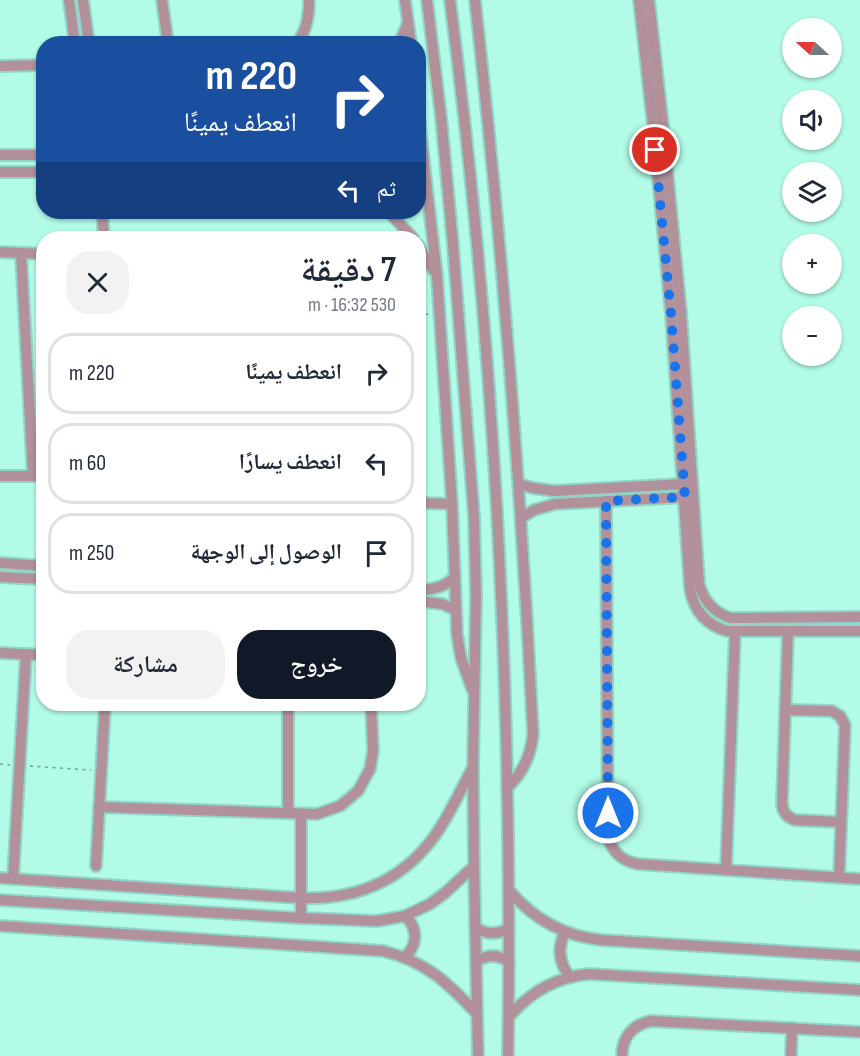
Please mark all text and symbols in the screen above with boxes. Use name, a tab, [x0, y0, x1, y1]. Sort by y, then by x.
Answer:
north arrow	[782, 18, 842, 78]
map controls	[782, 18, 842, 366]
text: 220 m	[206, 51, 297, 102]
icon: right	[318, 60, 396, 138]
button: sound	[782, 90, 842, 150]
text: انعطف يمينًا	[184, 107, 297, 139]
pin	[629, 124, 680, 175]
icon: arrive	[638, 133, 671, 166]
button: layers	[782, 162, 842, 222]
icon: left	[332, 174, 365, 207]
text: ثم	[377, 176, 396, 203]
button: +	[782, 234, 842, 294]
text: 7 دقيقة	[300, 249, 396, 292]
button: close	[66, 251, 129, 314]
text: 530 m · 16:32	[308, 293, 396, 317]
button: −	[782, 306, 842, 366]
icon: right	[360, 357, 393, 390]
text: انعطف يمينًا	[245, 359, 342, 386]
text: 220 m	[69, 360, 115, 387]
icon: left	[360, 447, 393, 480]
text: انعطف يسارًا	[239, 449, 342, 476]
text: 60 m	[69, 450, 106, 477]
icon: arrive	[360, 537, 393, 570]
text: الوصول إلى الوجهة	[190, 539, 342, 566]
text: 250 m	[69, 540, 114, 567]
button: مشاركة	[66, 630, 225, 699]
button: خروج	[237, 630, 396, 699]
position arrow	[576, 781, 640, 845]

